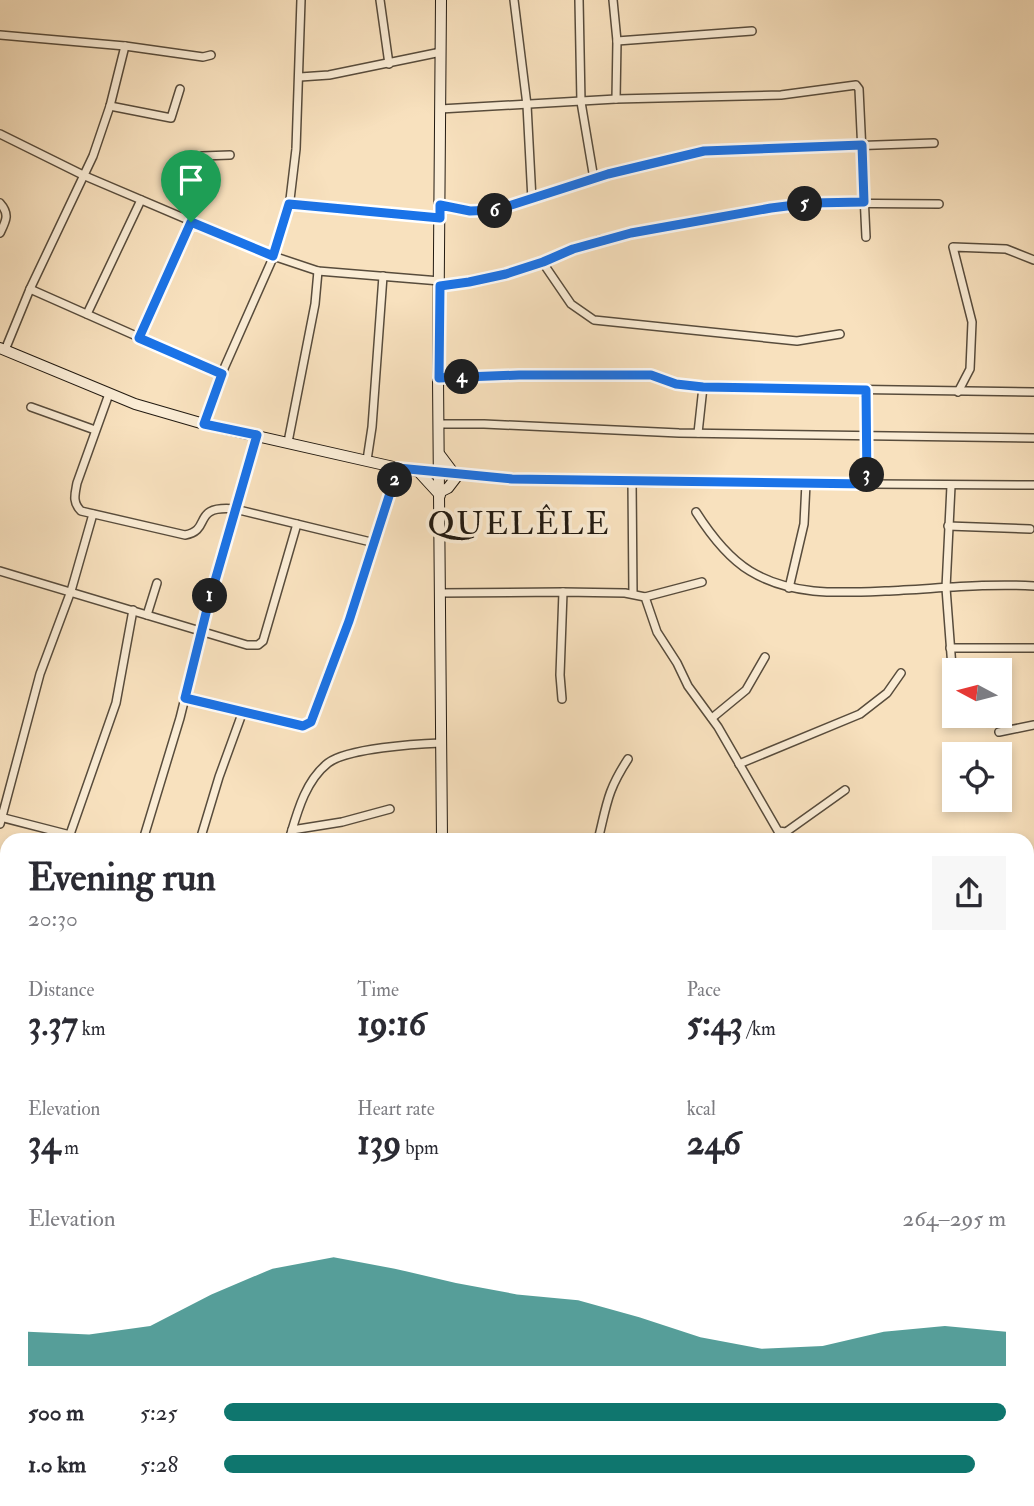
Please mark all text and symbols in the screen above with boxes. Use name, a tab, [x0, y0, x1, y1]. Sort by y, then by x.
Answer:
pin	[161, 150, 221, 222]
icon: arrive	[172, 161, 210, 199]
pin: 5	[788, 186, 822, 222]
text: 5	[800, 191, 809, 215]
pin: 6	[477, 194, 512, 228]
text: 6	[490, 198, 499, 222]
pin: 4	[444, 360, 480, 394]
text: 4	[456, 364, 467, 388]
pin: 3	[850, 458, 884, 492]
pin: 2	[378, 462, 412, 498]
text: 3	[863, 462, 870, 486]
text: 2	[390, 467, 399, 491]
district label: QUELÊLE	[427, 504, 611, 544]
pin: 1	[192, 578, 228, 614]
text: 1	[206, 583, 213, 607]
north arrow	[942, 658, 1012, 728]
map controls	[942, 658, 1012, 812]
button: locate	[942, 742, 1012, 812]
text: Evening run	[28, 854, 216, 902]
button: share	[932, 856, 1006, 930]
text: 20:30	[28, 904, 78, 933]
text: Distance	[28, 978, 94, 1002]
text: Time	[357, 978, 399, 1002]
text: Pace	[687, 978, 721, 1002]
text: 3.37	[28, 1002, 78, 1046]
text: 19:16	[357, 1002, 426, 1046]
text: 5:43	[687, 1002, 743, 1046]
text: km	[78, 1017, 106, 1041]
text: /km	[743, 1017, 776, 1041]
text: Elevation	[28, 1097, 100, 1121]
text: Heart rate	[357, 1097, 435, 1121]
text: kcal	[687, 1097, 716, 1121]
text: 34	[28, 1121, 60, 1165]
text: 139	[357, 1121, 401, 1165]
text: 246	[687, 1121, 741, 1165]
text: m	[60, 1136, 79, 1160]
text: bpm	[401, 1136, 439, 1160]
text: Elevation	[28, 1204, 116, 1233]
text: 264–295 m	[902, 1204, 1006, 1233]
text: 500 m	[28, 1398, 84, 1427]
text: 5:25	[140, 1398, 178, 1427]
text: 1.0 km	[28, 1450, 86, 1479]
text: 5:28	[140, 1450, 178, 1479]

